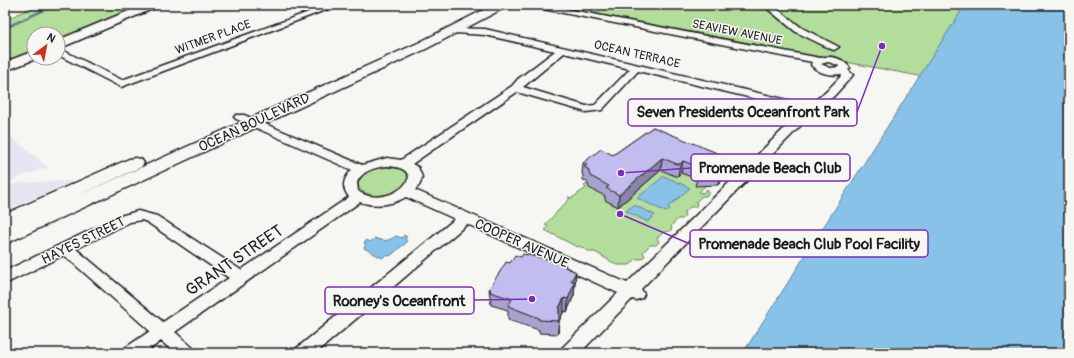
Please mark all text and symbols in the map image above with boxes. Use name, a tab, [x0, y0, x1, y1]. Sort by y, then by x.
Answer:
street label: SEAVIEW AVENUE	[691, 16, 783, 49]
street label: WITMER PLACE	[173, 17, 253, 58]
north arrow	[26, 26, 66, 66]
text: N	[44, 30, 58, 46]
street label: OCEAN TERRACE	[592, 37, 681, 72]
street label: OCEAN BOULEVARD	[196, 89, 313, 156]
callout: Seven Presidents Oceanfront Park	[628, 99, 857, 126]
text: Seven Presidents Oceanfront Park	[637, 103, 850, 122]
callout: Promenade Beach Club	[691, 154, 850, 181]
text: Promenade Beach Club	[698, 159, 842, 178]
street label: HAYES STREET	[39, 213, 128, 268]
street label: COOPER AVENUE	[472, 215, 571, 272]
street label: GRANT STREET	[182, 220, 287, 301]
callout: Promenade Beach Club Pool Facility	[690, 230, 928, 257]
text: Promenade Beach Club Pool Facility	[698, 235, 920, 254]
callout: Rooney's Oceanfront	[325, 287, 474, 314]
text: Rooney's Oceanfront	[333, 292, 466, 311]

